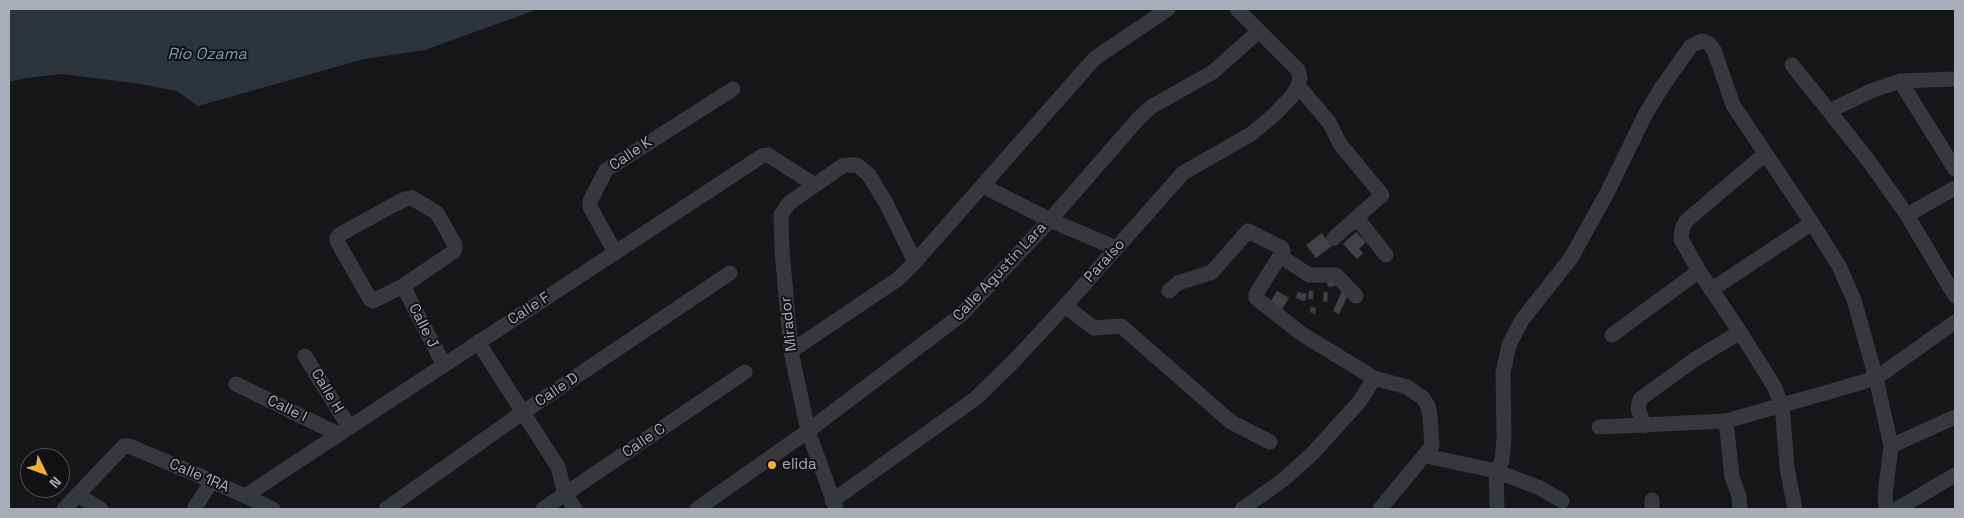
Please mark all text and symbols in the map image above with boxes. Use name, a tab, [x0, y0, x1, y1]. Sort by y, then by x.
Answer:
water label: Río Ozama	[167, 45, 247, 65]
street label: Calle K	[606, 133, 656, 175]
street label: Calle Agustín Lara	[949, 219, 1051, 325]
street label: Paraíso	[1081, 236, 1129, 286]
street label: Calle F	[505, 289, 553, 329]
street label: Mirador	[777, 296, 801, 352]
street label: Calle J	[404, 301, 442, 351]
street label: Calle H	[307, 366, 347, 416]
street label: Calle D	[532, 369, 582, 411]
street label: Calle I	[264, 392, 310, 426]
street label: Calle C	[619, 420, 669, 462]
north arrow	[20, 448, 70, 498]
street label: Calle 1RA	[166, 455, 232, 497]
place label: elida	[782, 456, 817, 474]
marker: elida	[766, 459, 778, 471]
text: N	[46, 473, 65, 492]

